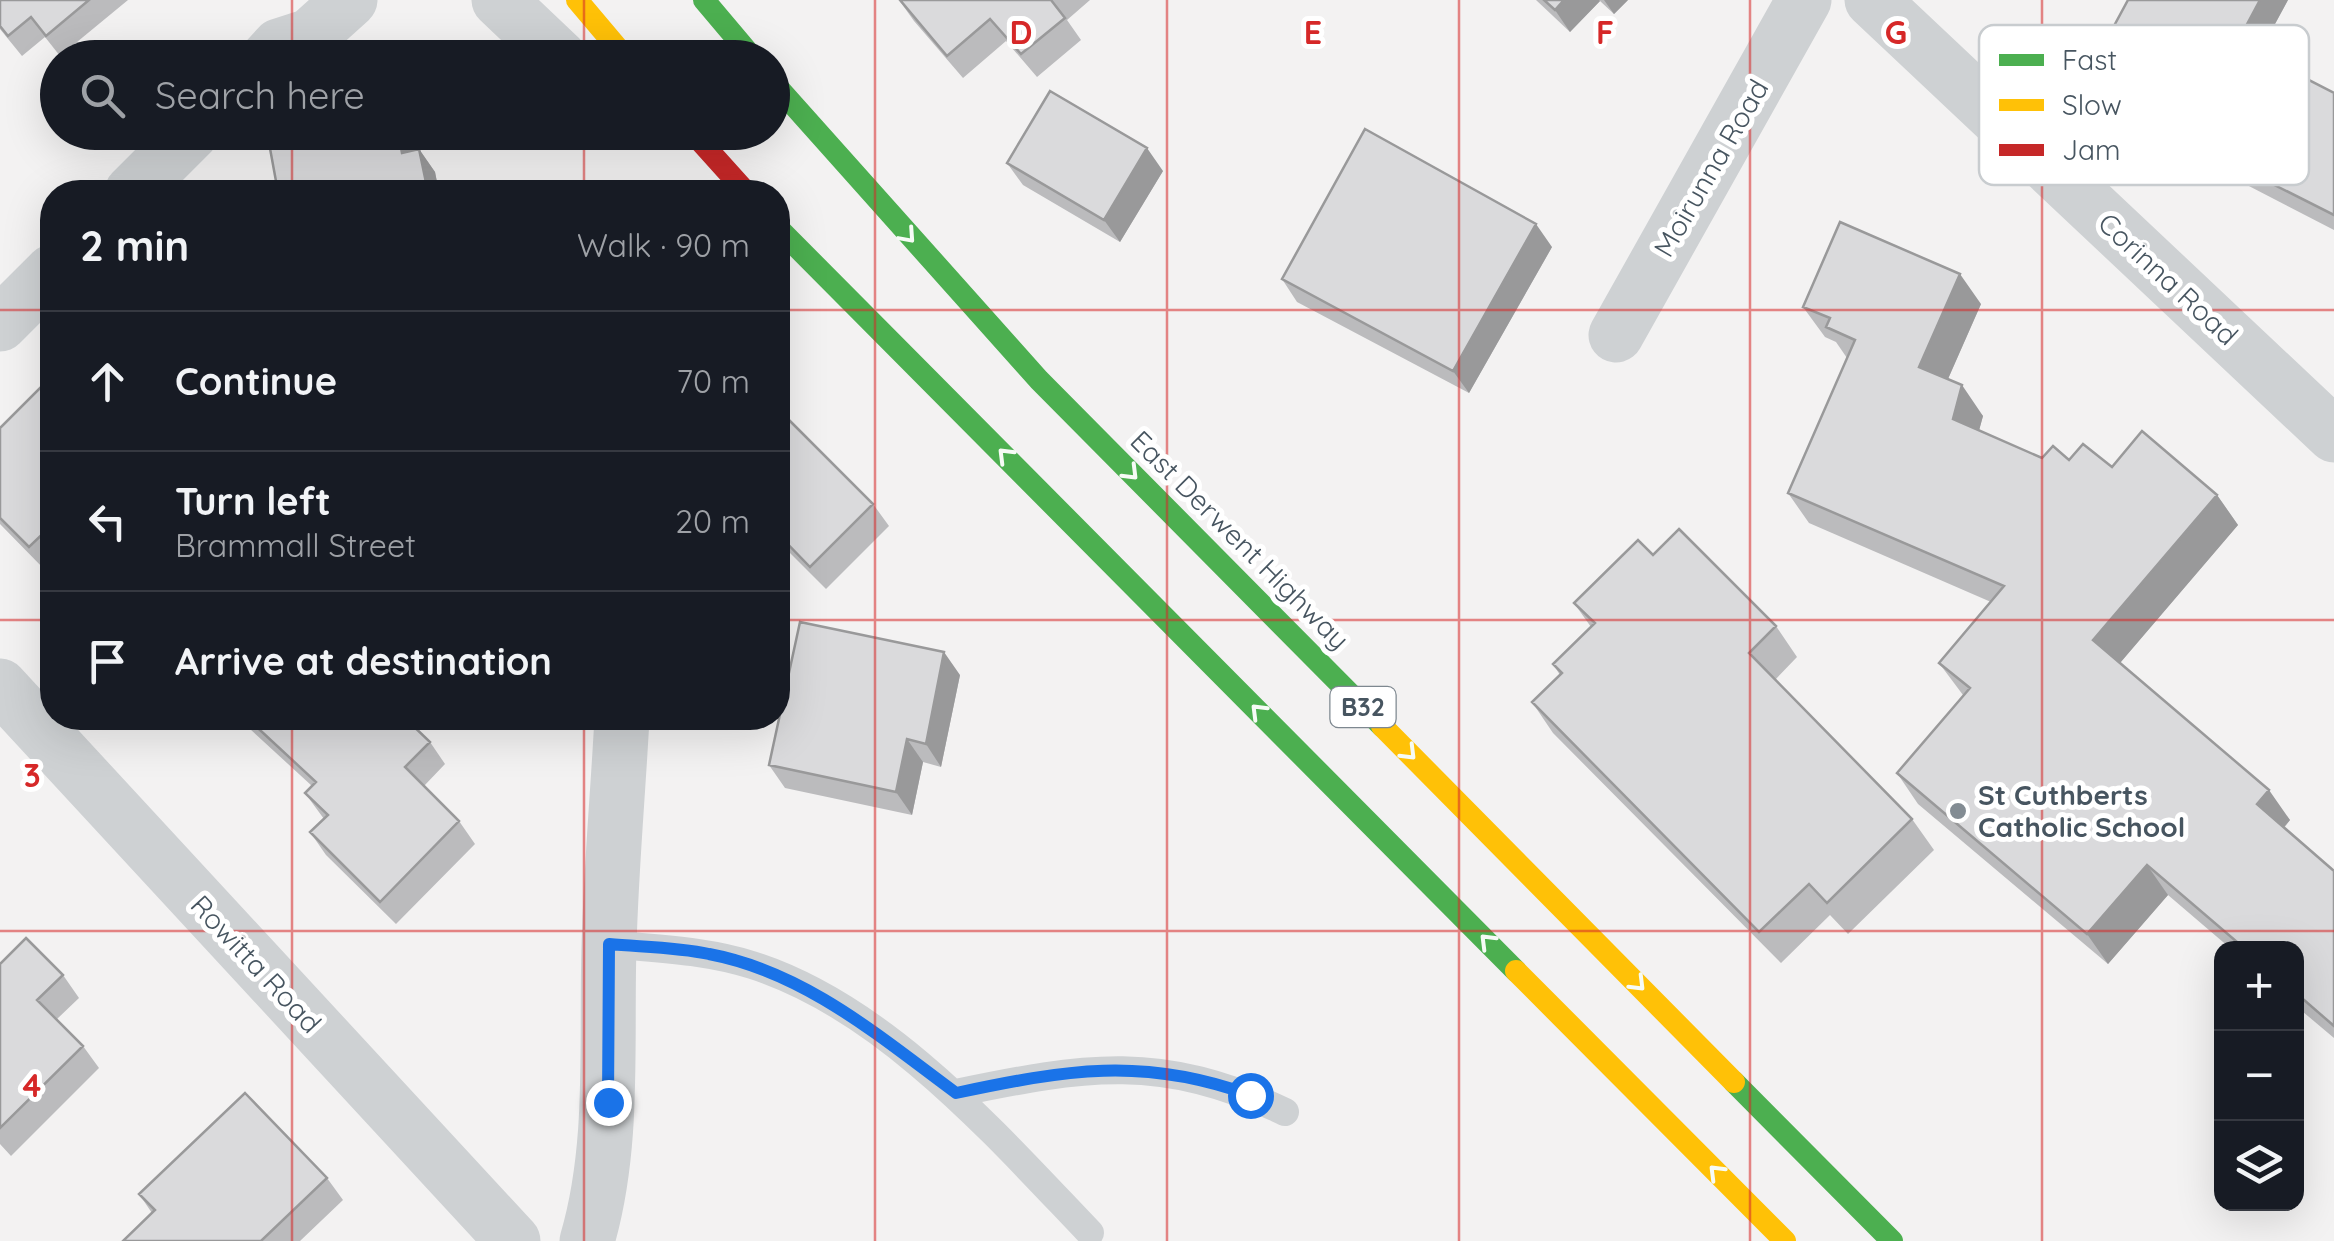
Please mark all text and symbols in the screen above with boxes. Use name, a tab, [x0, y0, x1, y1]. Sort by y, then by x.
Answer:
text: D	[1010, 12, 1032, 52]
text: E	[1304, 12, 1322, 52]
text: F	[1596, 12, 1614, 52]
text: G	[1885, 12, 1907, 52]
legend	[1979, 25, 2309, 185]
search box	[40, 40, 790, 150]
text: Fast	[2062, 42, 2117, 77]
icon: search	[75, 68, 130, 123]
text: Search here	[155, 71, 365, 119]
street label: Moirunna Road	[1646, 73, 1776, 263]
text: Slow	[2062, 87, 2122, 122]
text: Jam	[2062, 132, 2121, 167]
street label: Corinna Road	[2091, 205, 2246, 352]
text: 2 min	[80, 219, 189, 272]
one-way arrow	[897, 224, 915, 243]
text: Walk · 90 m	[577, 225, 750, 265]
icon: ahead	[80, 354, 135, 409]
text: Continue	[175, 357, 337, 405]
text: 70 m	[677, 361, 750, 401]
street label: East Derwent Highway	[1124, 423, 1357, 656]
one-way arrow	[998, 449, 1016, 467]
one-way arrow	[1120, 461, 1138, 479]
text: Turn left	[175, 477, 331, 525]
icon: left	[80, 494, 135, 549]
text: 20 m	[675, 501, 750, 541]
text: Brammall Street	[175, 525, 416, 565]
icon: arrive	[80, 634, 135, 689]
text: Arrive at destination	[175, 637, 552, 685]
road number: B32	[1330, 687, 1396, 727]
one-way arrow	[1252, 704, 1270, 722]
one-way arrow	[1397, 742, 1415, 760]
text: 3	[23, 755, 41, 795]
place label: St Cuthberts Catholic School	[1978, 777, 2185, 844]
marker: St Cuthberts Catholic School	[1947, 800, 1969, 822]
street label: Rowitta Road	[184, 887, 329, 1040]
one-way arrow	[1481, 935, 1499, 953]
map controls	[2214, 941, 2304, 1211]
button: +	[2214, 941, 2304, 1031]
one-way arrow	[1626, 973, 1644, 991]
button: −	[2214, 1031, 2304, 1121]
text: 4	[23, 1065, 42, 1105]
route start	[1228, 1073, 1274, 1119]
route end	[586, 1080, 632, 1126]
button: layers	[2214, 1121, 2304, 1211]
one-way arrow	[1710, 1165, 1728, 1183]

